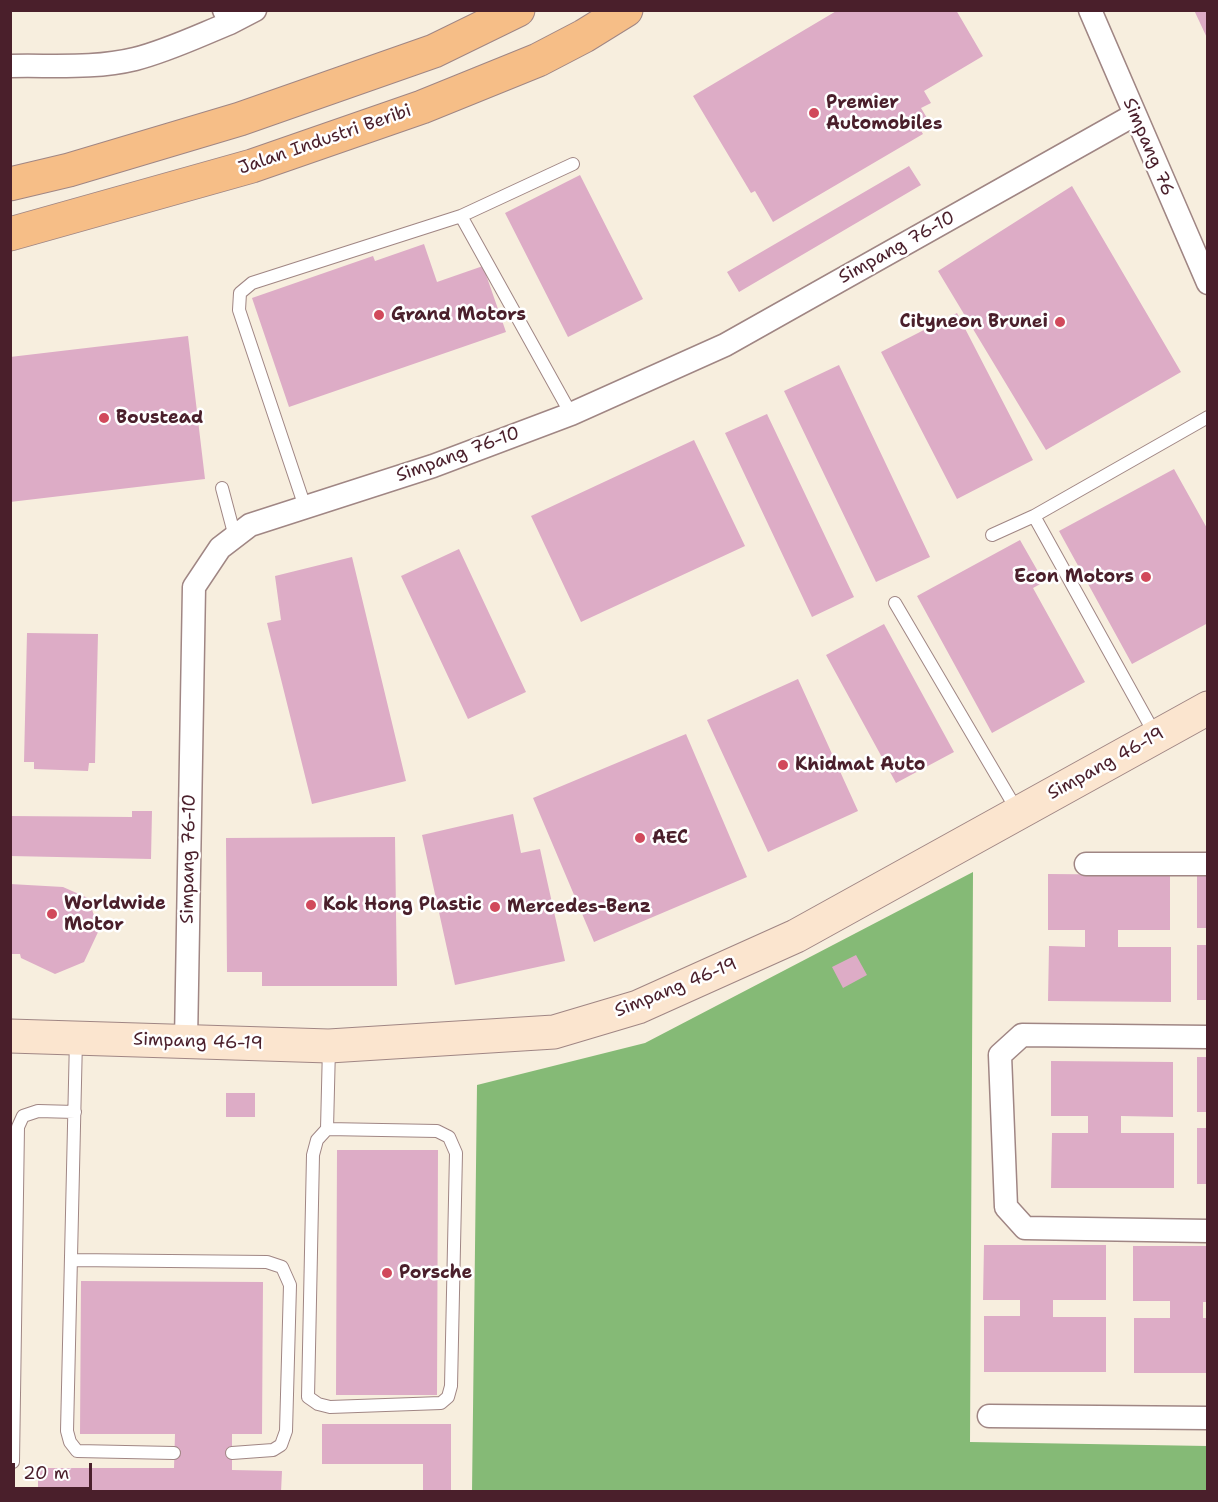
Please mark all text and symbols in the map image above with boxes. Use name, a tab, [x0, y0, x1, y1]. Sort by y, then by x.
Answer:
place label: Premier Automobiles	[826, 92, 942, 134]
street label: Simpang 76	[1118, 95, 1178, 199]
street label: Jalan Industri Beribi	[236, 100, 414, 180]
marker: Premier Automobiles	[807, 106, 821, 120]
street label: Simpang 76-10	[835, 207, 959, 289]
place label: Grand Motors	[391, 304, 526, 326]
marker: Grand Motors	[372, 308, 386, 322]
place label: Cityneon Brunei	[900, 311, 1048, 333]
marker: Cityneon Brunei	[1053, 315, 1067, 329]
place label: Boustead	[116, 407, 203, 429]
marker: Boustead	[97, 411, 111, 425]
street label: Simpang 76-10	[393, 423, 523, 487]
place label: Econ Motors	[1014, 566, 1134, 588]
marker: Econ Motors	[1139, 570, 1153, 584]
street label: Simpang 46-19	[1044, 723, 1168, 805]
place label: Khidmat Auto	[795, 754, 926, 776]
marker: Khidmat Auto	[776, 758, 790, 772]
street label: Simpang 76-10	[177, 794, 201, 924]
place label: AEC	[652, 827, 688, 849]
marker: AEC	[633, 831, 647, 845]
place label: Worldwide Motor	[64, 893, 166, 936]
place label: Kok Hong Plastic	[323, 894, 482, 916]
place label: Mercedes-Benz	[507, 896, 651, 918]
marker: Kok Hong Plastic	[304, 898, 318, 912]
marker: Mercedes-Benz	[488, 900, 502, 914]
marker: Worldwide Motor	[45, 907, 59, 921]
street label: Simpang 46-19	[612, 954, 740, 1022]
street label: Simpang 46-19	[133, 1029, 263, 1055]
place label: Porsche	[399, 1262, 472, 1284]
marker: Porsche	[380, 1266, 394, 1280]
scale bar	[15, 1451, 94, 1489]
text: 20 m	[23, 1461, 69, 1485]

